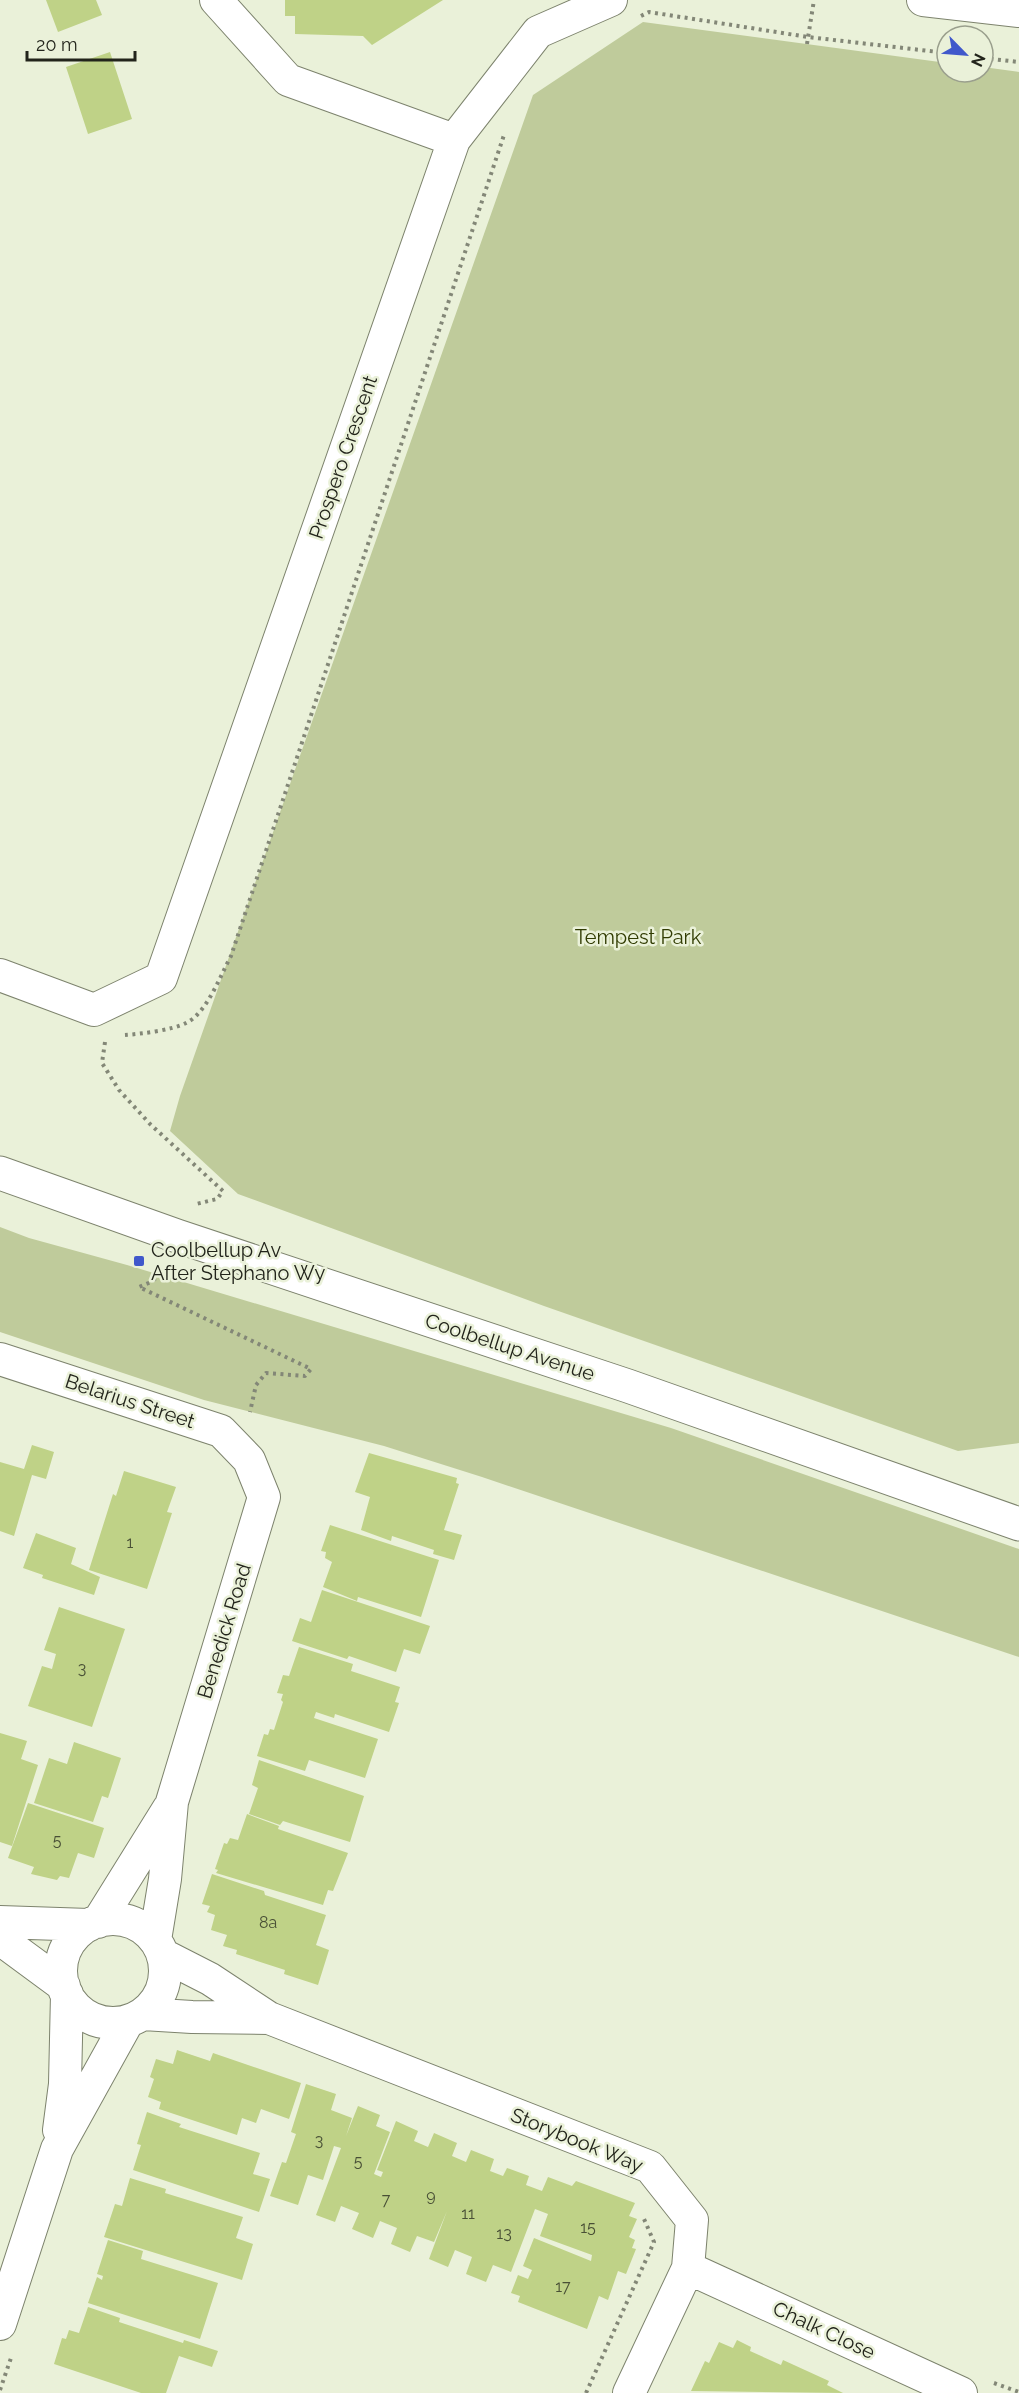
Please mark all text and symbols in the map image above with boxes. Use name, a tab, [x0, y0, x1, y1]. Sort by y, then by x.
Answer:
scale bar	[27, 24, 135, 62]
north arrow	[935, 24, 995, 84]
text: 20 m	[36, 34, 78, 55]
text: N	[967, 51, 989, 70]
street label: Prospero Crescent	[304, 372, 382, 542]
park label: Tempest Park	[575, 925, 702, 949]
place label: Coolbellup Av After Stephano Wy	[151, 1238, 326, 1285]
marker: Coolbellup Av After Stephano Wy	[132, 1254, 146, 1268]
street label: Coolbellup Avenue	[422, 1308, 598, 1386]
street label: Belarius Street	[62, 1369, 198, 1433]
house number: 1	[127, 1533, 134, 1552]
street label: Benedick Road	[192, 1561, 256, 1701]
house number: 3	[78, 1659, 86, 1678]
house number: 5	[53, 1831, 62, 1850]
house number: 8a	[259, 1913, 277, 1932]
street label: Storybook Way	[507, 2103, 647, 2178]
house number: 3	[315, 2131, 323, 2150]
house number: 5	[354, 2152, 363, 2171]
house number: 9	[426, 2186, 436, 2205]
house number: 7	[382, 2190, 391, 2209]
house number: 11	[461, 2204, 475, 2223]
house number: 15	[580, 2218, 596, 2237]
house number: 13	[496, 2224, 512, 2243]
house number: 17	[555, 2277, 571, 2296]
street label: Chalk Close	[769, 2296, 879, 2364]

